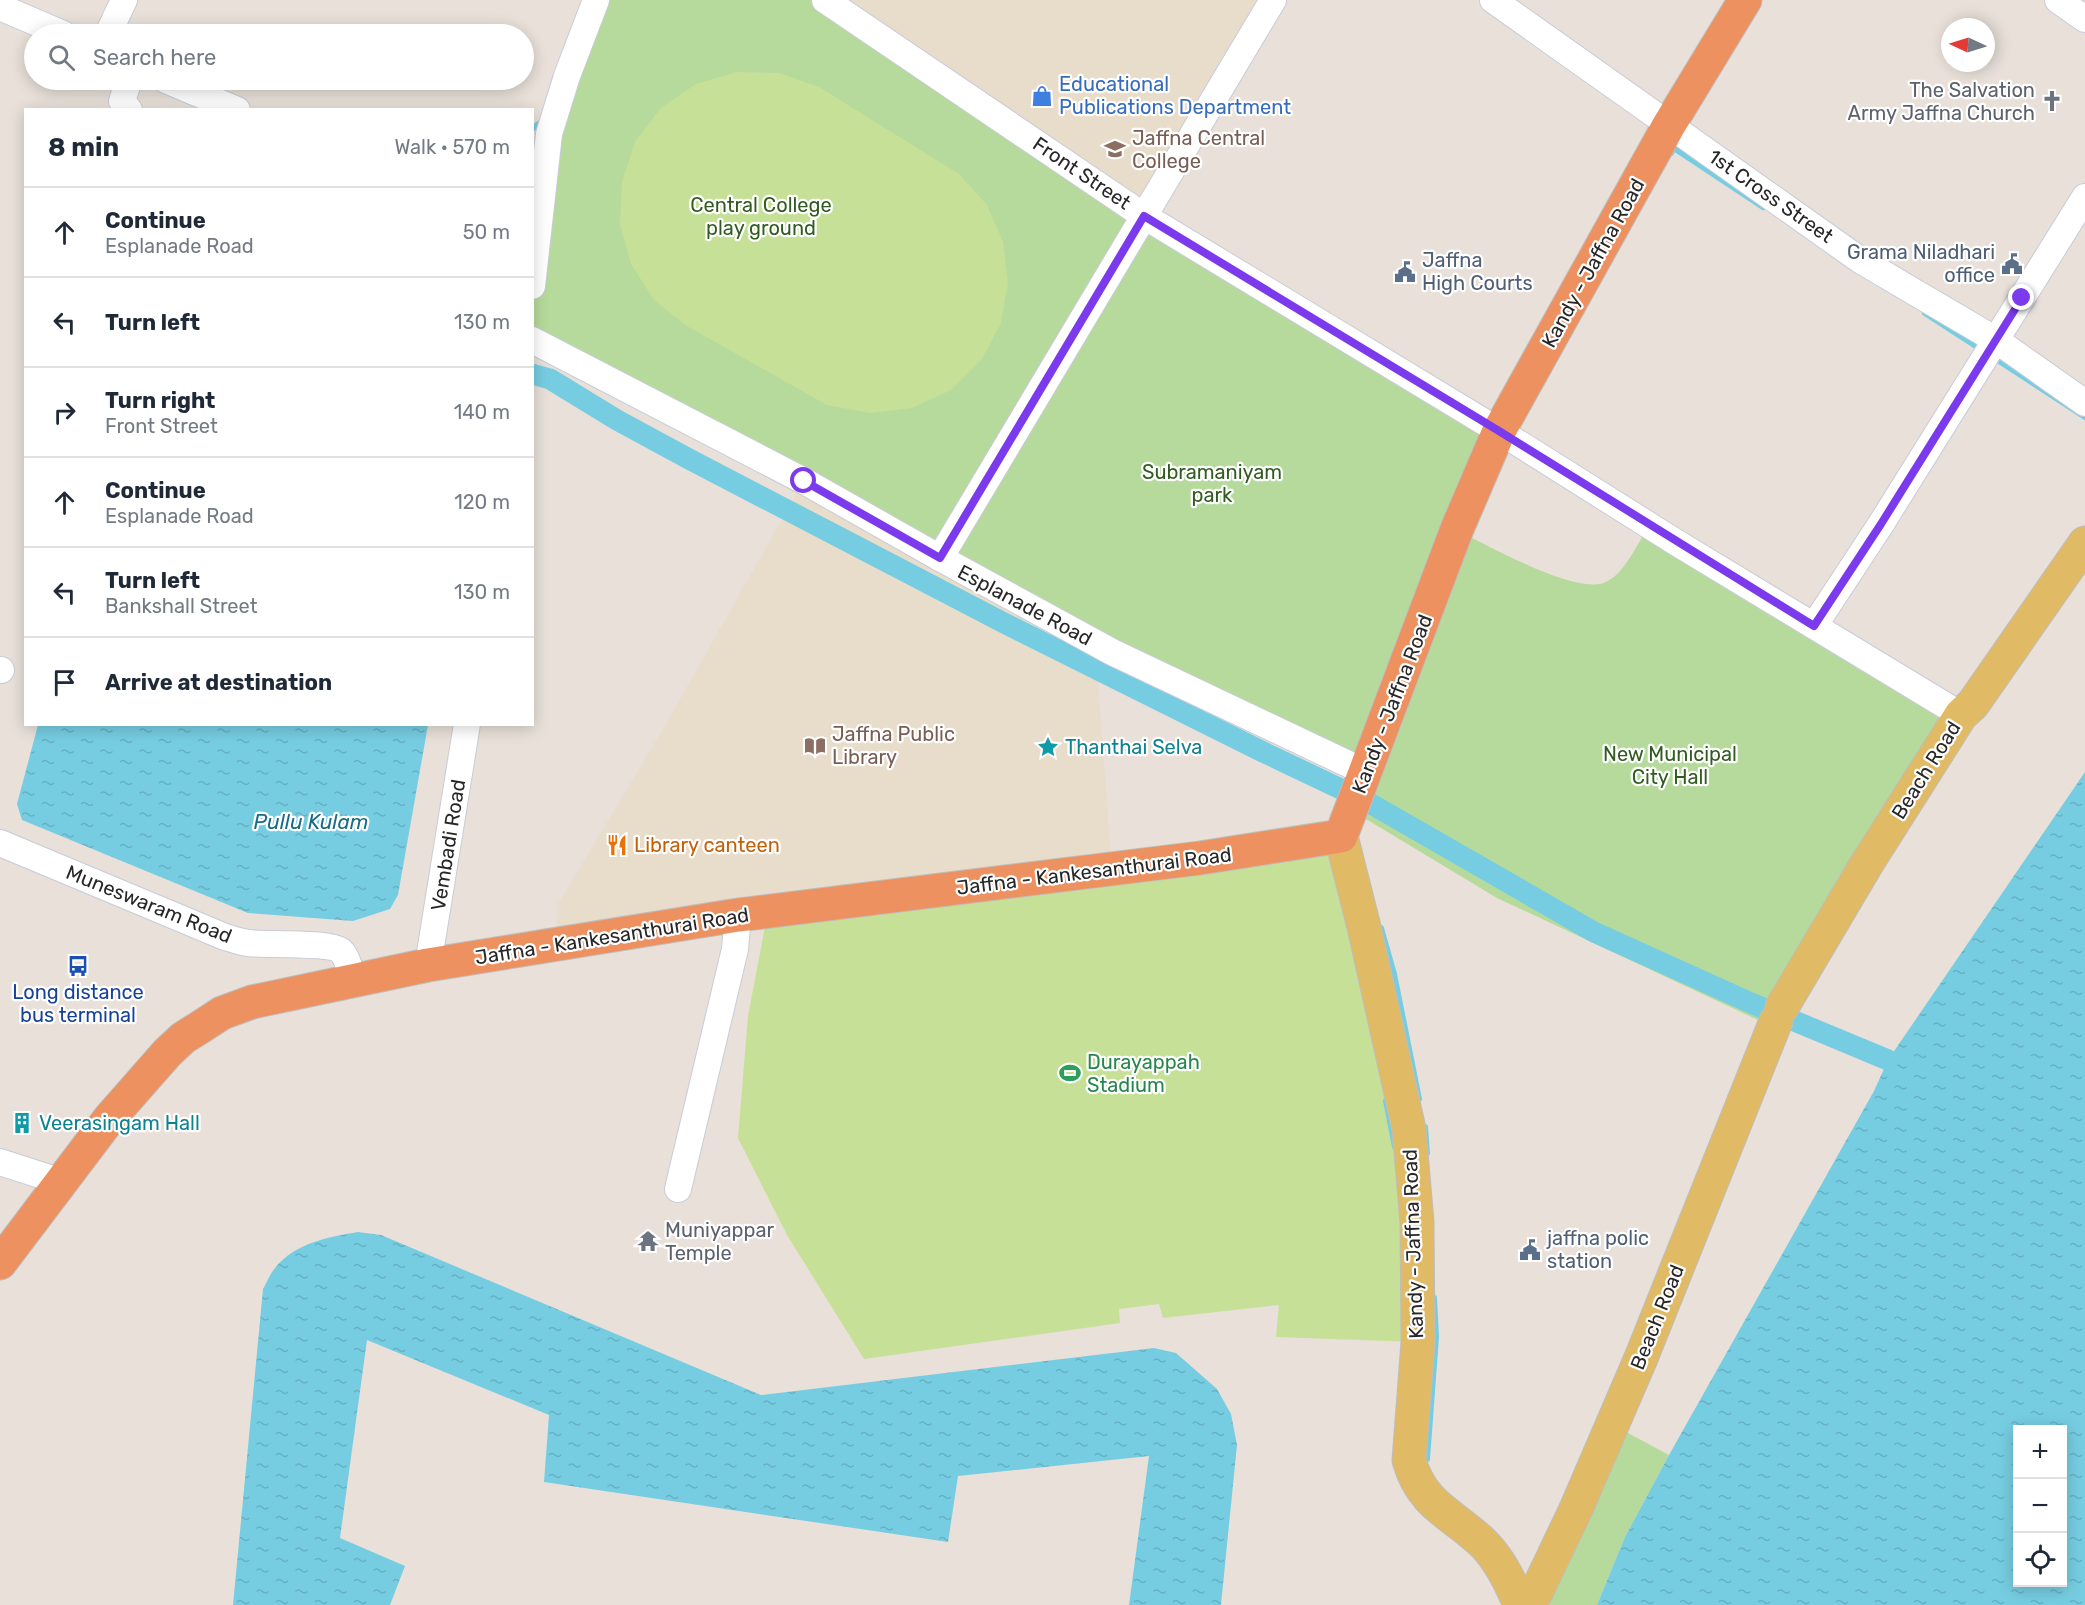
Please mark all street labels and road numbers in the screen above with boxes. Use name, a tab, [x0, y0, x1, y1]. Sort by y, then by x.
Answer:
street label: Front Street	[1029, 132, 1136, 215]
street label: 1st Cross Street	[1704, 144, 1838, 248]
street label: Kandy - Jaffna Road	[1537, 174, 1649, 352]
street label: Esplanade Road	[954, 559, 1096, 651]
street label: Kandy - Jaffna Road	[1347, 611, 1437, 797]
street label: Beach Road	[1886, 717, 1966, 823]
street label: Vembadi Road	[426, 777, 470, 913]
street label: Jaffna - Kankesanthurai Road	[955, 842, 1233, 900]
street label: Muneswaram Road	[63, 860, 235, 948]
street label: Jaffna - Kankesanthurai Road	[473, 902, 751, 970]
street label: Kandy - Jaffna Road	[1398, 1149, 1428, 1339]
street label: Beach Road	[1625, 1261, 1689, 1373]

